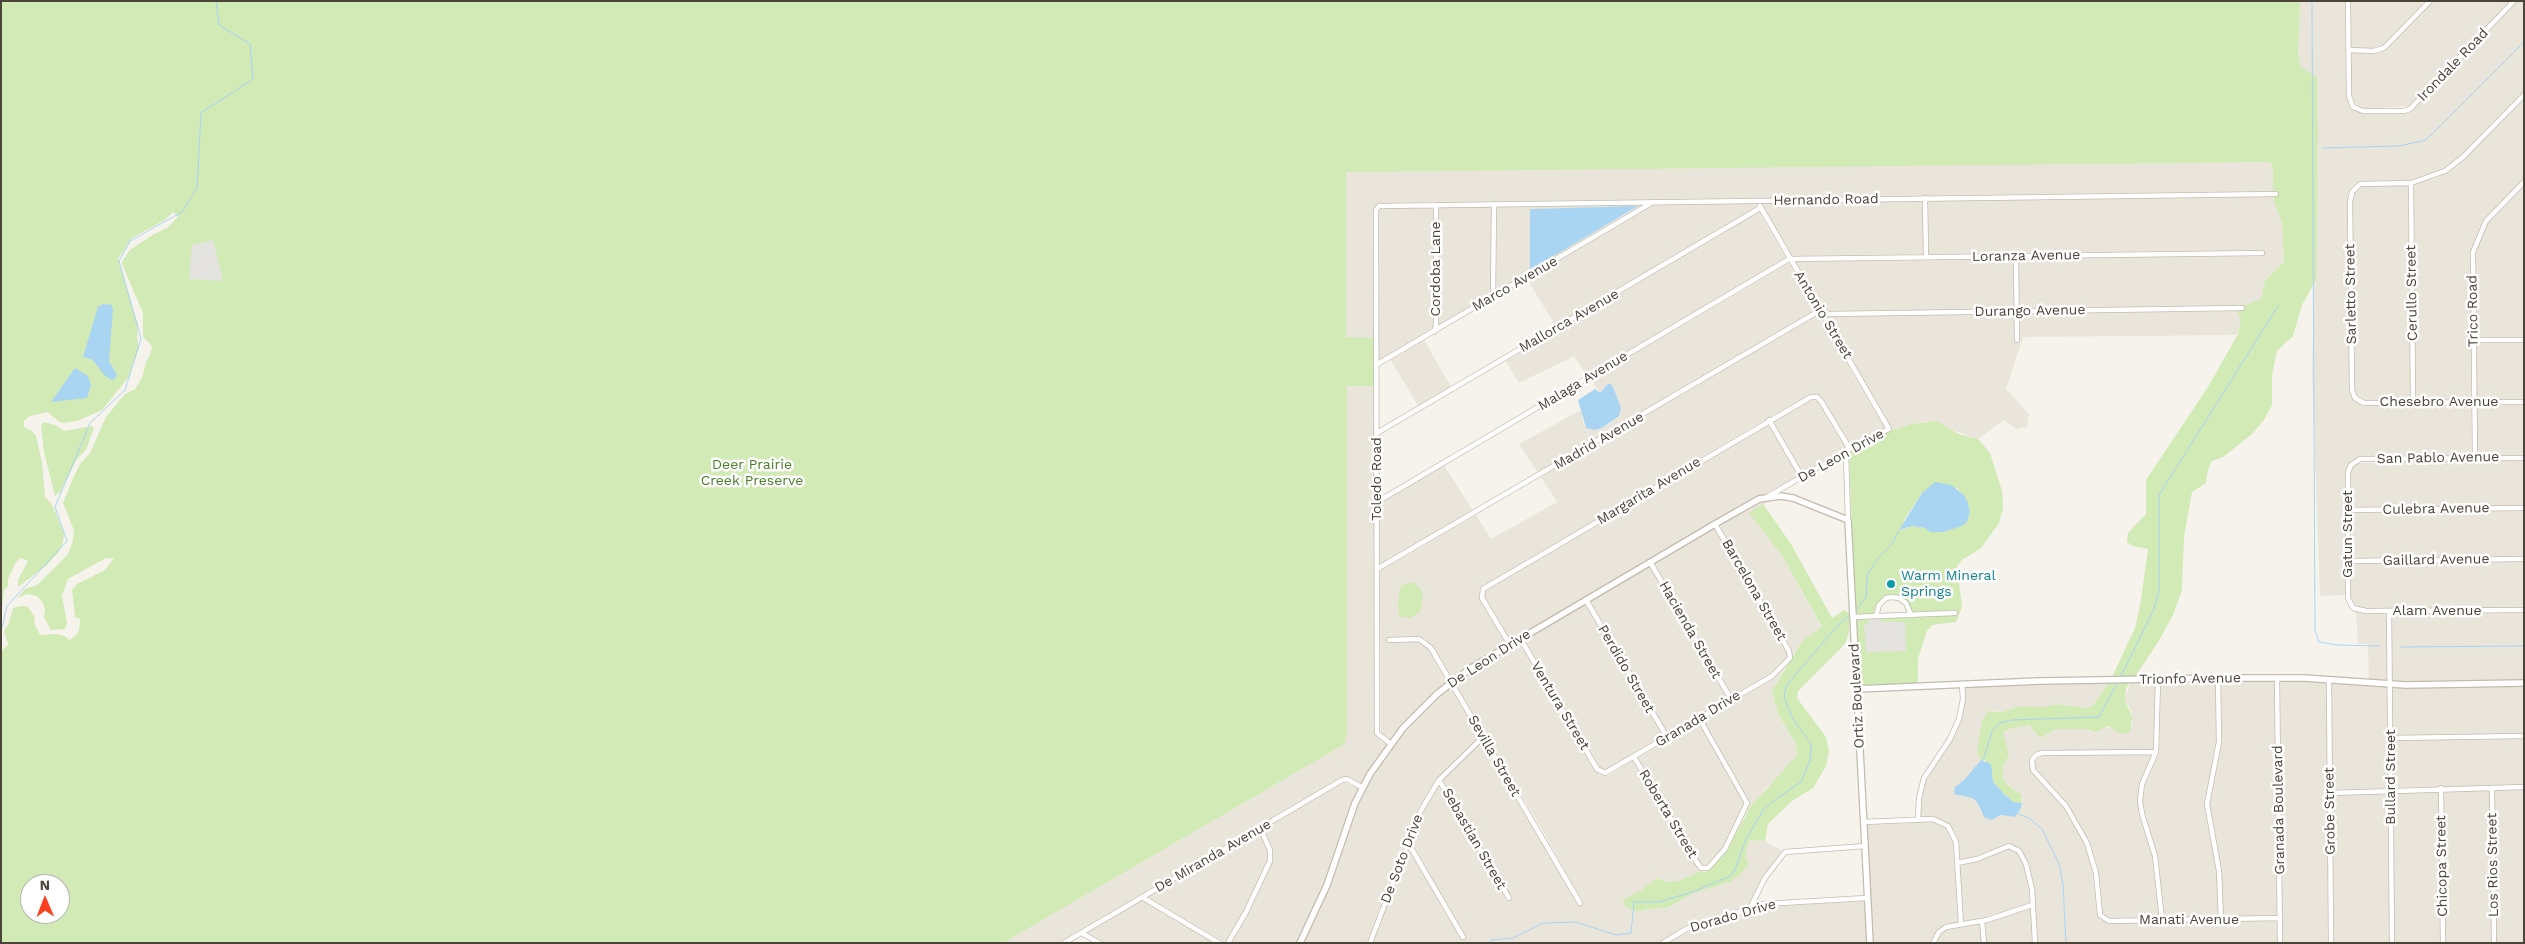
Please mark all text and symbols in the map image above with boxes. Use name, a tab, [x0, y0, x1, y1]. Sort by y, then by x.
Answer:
street label: Irondale Road	[2414, 25, 2492, 105]
street label: Hernando Road	[1773, 191, 1879, 209]
street label: Cordoba Lane	[1428, 221, 1444, 317]
street label: Sarletto Street	[2342, 243, 2360, 345]
street label: Cerullo Street	[2403, 245, 2421, 341]
street label: Loranza Avenue	[1972, 247, 2080, 265]
street label: Marco Avenue	[1469, 253, 1561, 315]
street label: Antonio Street	[1790, 268, 1856, 362]
street label: Trico Road	[2464, 275, 2482, 347]
street label: Mallorca Avenue	[1516, 286, 1622, 356]
street label: Durango Avenue	[1974, 302, 2086, 320]
street label: Malaga Avenue	[1535, 348, 1631, 414]
street label: Chesebro Avenue	[2380, 394, 2498, 410]
street label: Madrid Avenue	[1551, 408, 1647, 474]
street label: De Leon Drive	[1795, 425, 1887, 487]
street label: Toledo Road	[1369, 437, 1385, 521]
street label: San Pablo Avenue	[2377, 449, 2499, 467]
street label: Margarita Avenue	[1594, 453, 1704, 529]
park label: Deer Prairie Creek Preserve	[701, 457, 803, 490]
street label: Gatun Street	[2340, 490, 2356, 578]
street label: Culebra Avenue	[2382, 500, 2490, 518]
street label: Barcelona Street	[1718, 536, 1790, 644]
street label: Gaillard Avenue	[2382, 551, 2490, 569]
place label: Warm Mineral Springs	[1901, 568, 1996, 600]
street label: Hacienda Street	[1655, 578, 1725, 682]
marker: Warm Mineral Springs	[1885, 578, 1897, 590]
street label: Alam Avenue	[2392, 603, 2482, 619]
street label: Perdido Street	[1594, 622, 1658, 716]
street label: De Leon Drive	[1444, 626, 1534, 692]
street label: Ortiz Boulevard	[1846, 643, 1868, 749]
street label: Ventura Street	[1527, 659, 1593, 753]
street label: Trionfo Avenue	[2139, 670, 2241, 688]
street label: Granada Drive	[1652, 687, 1744, 751]
street label: Sevilla Street	[1464, 712, 1524, 800]
street label: Bullard Street	[2383, 729, 2399, 825]
street label: Granada Boulevard	[2269, 745, 2289, 875]
street label: Roberta Street	[1635, 767, 1701, 861]
street label: Grobe Street	[2321, 767, 2339, 855]
street label: Sebastian Street	[1438, 785, 1510, 893]
street label: De Soto Drive	[1377, 812, 1427, 906]
street label: Los Rios Street	[2484, 813, 2502, 917]
street label: Chicopa Street	[2433, 815, 2451, 917]
street label: De Miranda Avenue	[1152, 816, 1274, 896]
north arrow	[20, 874, 70, 924]
text: N	[39, 877, 50, 893]
street label: Dorado Drive	[1688, 896, 1778, 936]
street label: Manati Avenue	[2139, 912, 2239, 928]

